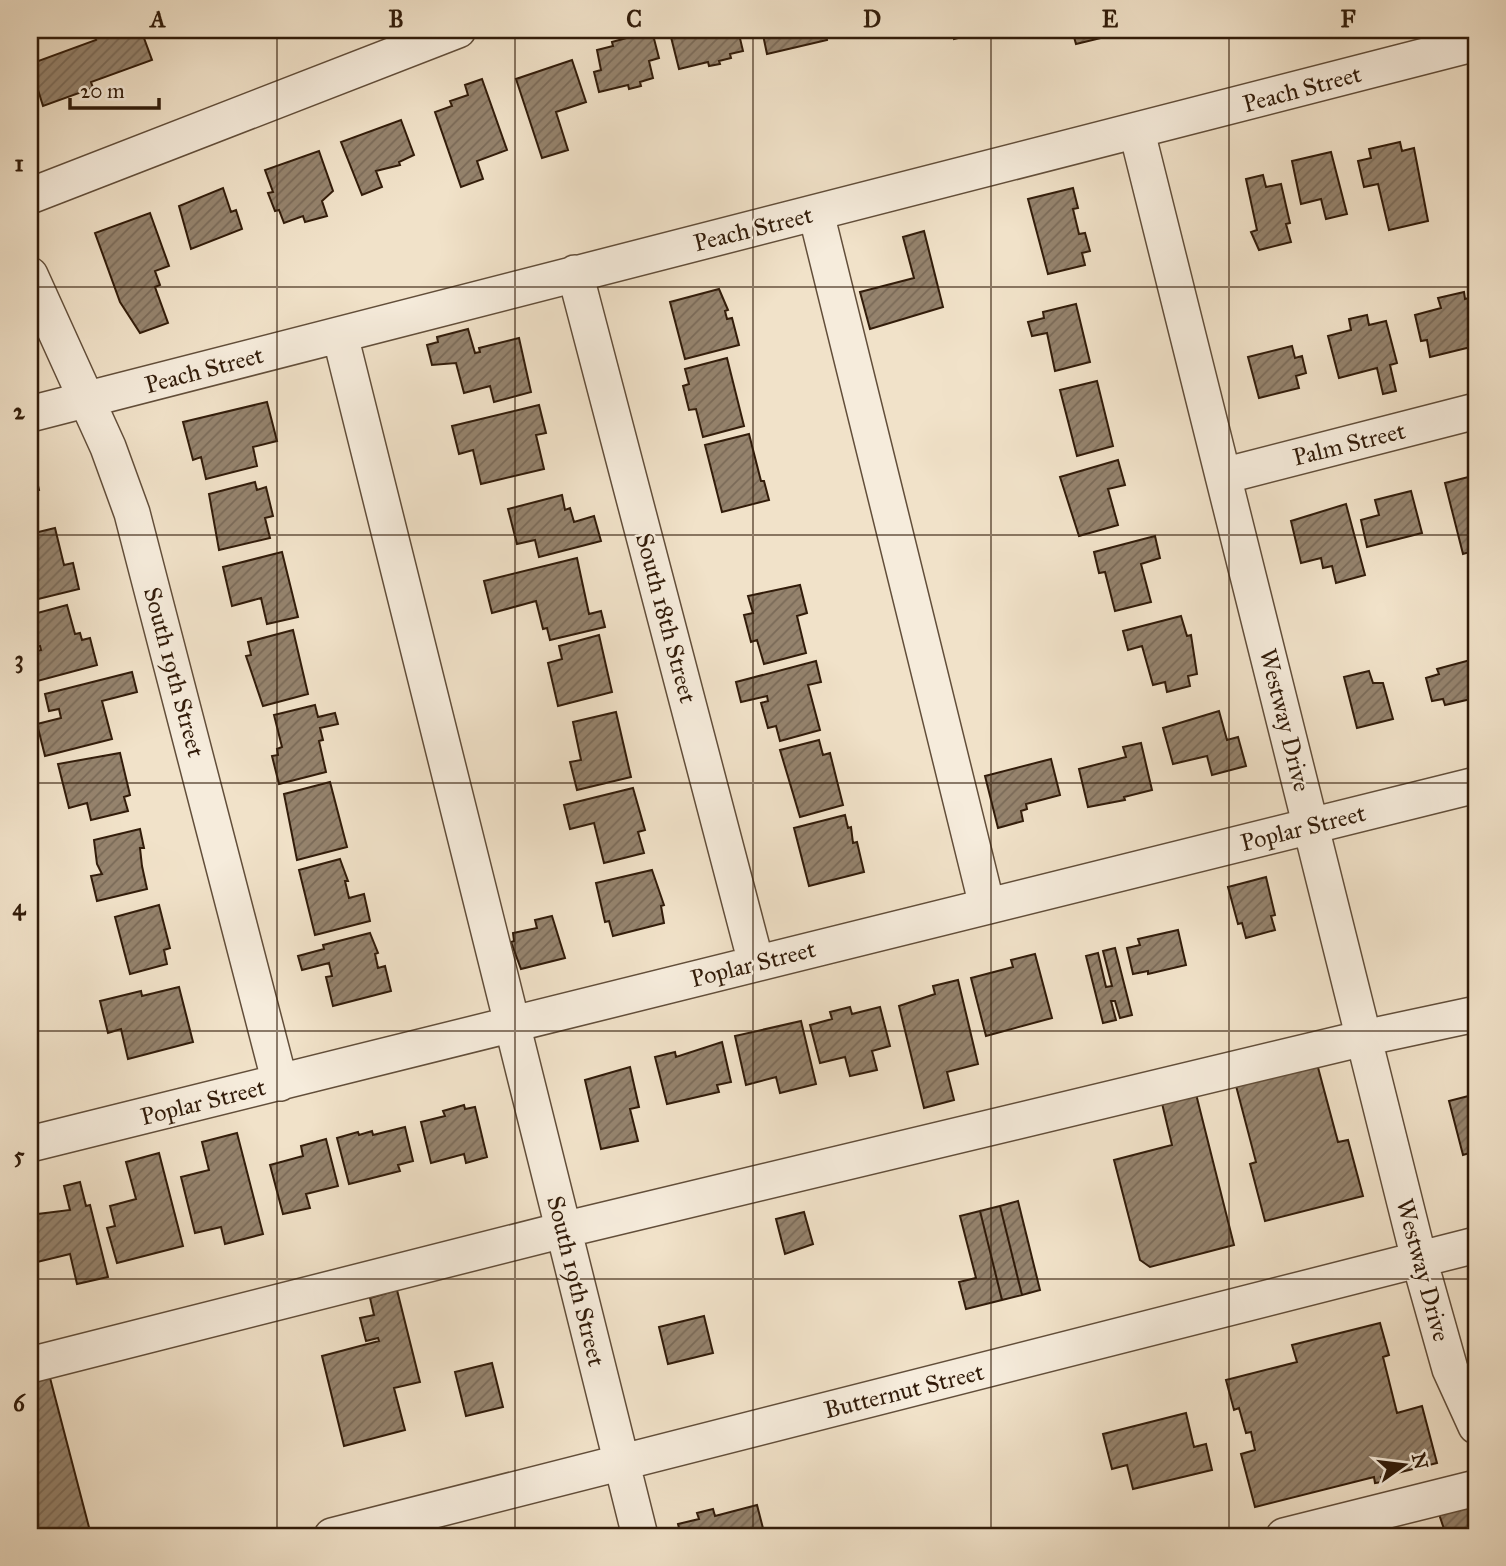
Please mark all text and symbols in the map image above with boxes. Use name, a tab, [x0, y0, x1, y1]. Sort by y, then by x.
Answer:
text: A	[148, 5, 166, 33]
text: B	[388, 5, 404, 33]
text: C	[626, 5, 642, 33]
text: D	[863, 5, 881, 33]
text: E	[1102, 5, 1119, 33]
text: F	[1340, 5, 1356, 33]
street label: Peach Street	[1239, 59, 1365, 119]
scale bar	[70, 66, 159, 110]
text: 20 m	[80, 78, 125, 104]
text: 1	[14, 149, 24, 177]
street label: Peach Street	[690, 200, 816, 258]
street label: Peach Street	[141, 340, 267, 400]
text: 2	[13, 397, 25, 425]
street label: Palm Street	[1290, 415, 1409, 472]
street label: South 18th Street	[629, 530, 703, 707]
street label: South 19th Street	[137, 584, 211, 761]
text: 3	[14, 645, 24, 674]
street label: Westway Drive	[1253, 645, 1317, 795]
street label: Poplar Street	[1237, 798, 1369, 858]
text: 4	[13, 893, 27, 921]
street label: Poplar Street	[687, 934, 819, 994]
street label: Poplar Street	[137, 1072, 269, 1132]
text: 5	[14, 1141, 25, 1169]
street label: South 19th Street	[540, 1193, 612, 1370]
street label: Westway Drive	[1390, 1195, 1456, 1345]
street label: Butternut Street	[821, 1357, 987, 1425]
text: 6	[13, 1389, 26, 1417]
north arrow	[1370, 1430, 1440, 1500]
text: N	[1407, 1450, 1433, 1472]

